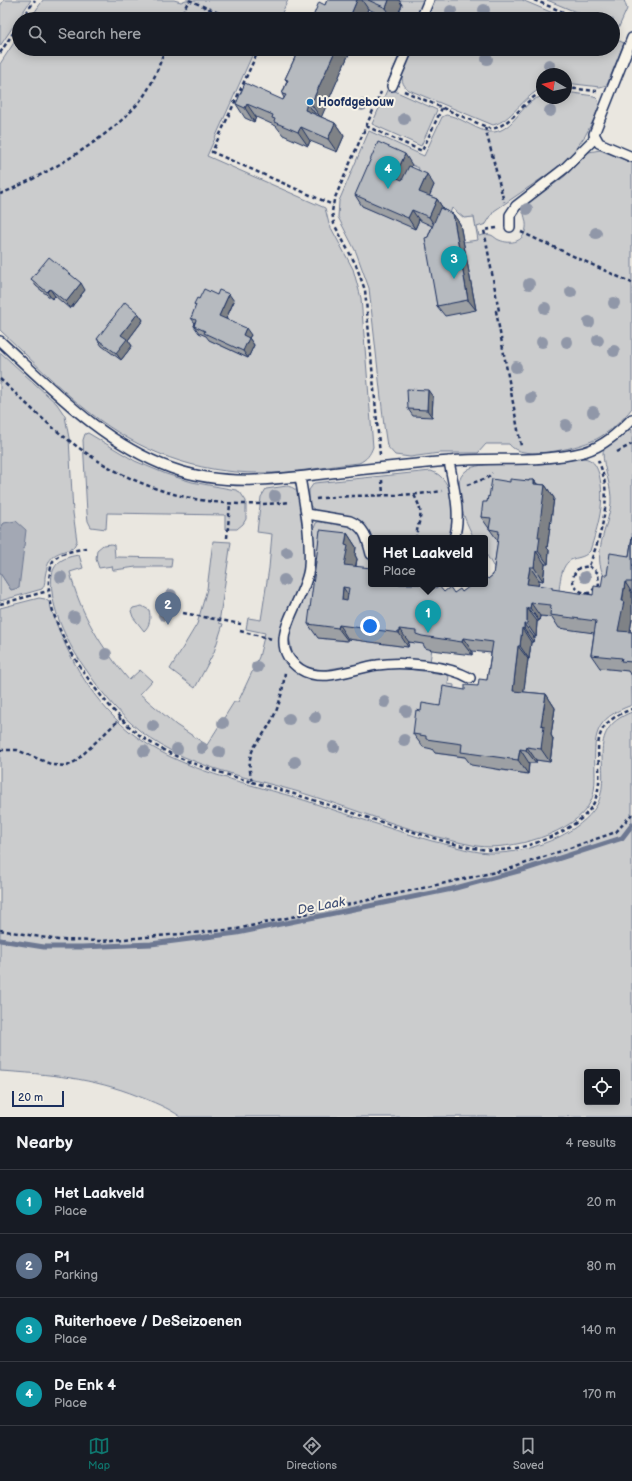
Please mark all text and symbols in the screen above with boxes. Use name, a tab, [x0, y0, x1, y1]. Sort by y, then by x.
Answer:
search box	[12, 12, 620, 56]
icon: search	[26, 23, 48, 45]
text: Search here	[58, 25, 141, 44]
north arrow	[536, 68, 572, 104]
place label: Hoofdgebouw	[318, 95, 394, 110]
marker: Hoofdgebouw	[305, 97, 315, 107]
pin: 4	[375, 156, 401, 189]
pin: 3	[441, 246, 467, 279]
popup	[368, 535, 488, 587]
text: Het Laakveld	[383, 544, 473, 563]
text: Place	[383, 563, 416, 579]
pin: 2	[155, 592, 181, 625]
pin: 1	[415, 600, 441, 633]
your location	[360, 616, 380, 636]
water label: De Laak	[296, 893, 347, 918]
map controls	[584, 1069, 620, 1105]
button: locate	[584, 1069, 620, 1105]
scale bar	[12, 1089, 64, 1108]
text: 20 m	[18, 1091, 43, 1104]
text: Nearby	[16, 1133, 73, 1153]
text: 4 results	[566, 1135, 616, 1151]
text: Het Laakveld	[54, 1184, 144, 1203]
text: 1	[26, 1194, 32, 1210]
text: 20 m	[586, 1194, 616, 1210]
text: Place	[54, 1203, 87, 1219]
text: P1	[54, 1248, 70, 1267]
text: 2	[25, 1258, 33, 1274]
text: 80 m	[587, 1258, 616, 1274]
text: Parking	[54, 1267, 98, 1283]
text: Ruiterhoeve / DeSeizoenen	[54, 1312, 242, 1331]
text: 3	[25, 1322, 33, 1338]
text: 140 m	[581, 1322, 616, 1338]
text: Place	[54, 1331, 87, 1347]
text: De Enk 4	[54, 1376, 116, 1395]
text: 4	[25, 1386, 33, 1402]
text: 170 m	[583, 1386, 616, 1402]
text: Place	[54, 1395, 87, 1411]
tab: Map	[88, 1435, 110, 1472]
tab: Directions	[286, 1435, 337, 1472]
tab: Saved	[513, 1435, 544, 1472]

